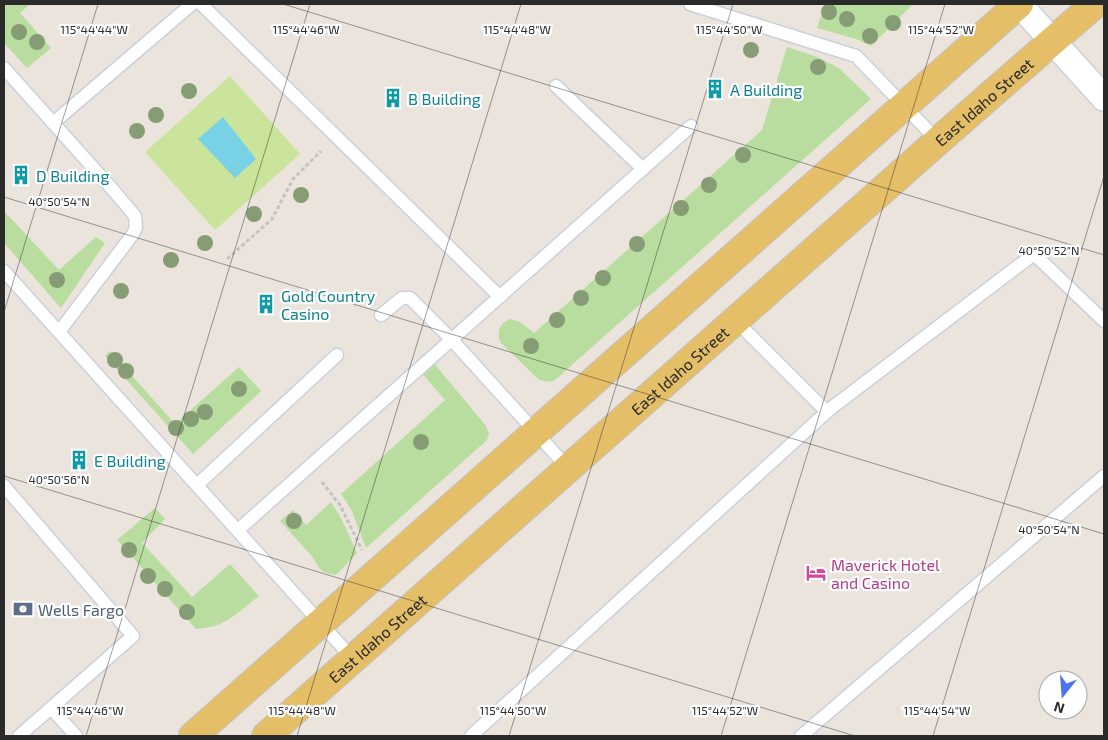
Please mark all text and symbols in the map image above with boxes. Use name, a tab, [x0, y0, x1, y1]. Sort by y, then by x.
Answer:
text: 115°44'44"W	[60, 22, 128, 36]
text: 115°44'46"W	[272, 22, 340, 36]
text: 115°44'48"W	[483, 22, 551, 36]
text: 115°44'50"W	[696, 22, 762, 36]
text: 115°44'52"W	[908, 22, 974, 36]
street label: East Idaho Street	[930, 53, 1037, 149]
building icon: A Building	[704, 78, 726, 100]
place label: A Building	[730, 80, 802, 99]
building icon: B Building	[382, 87, 404, 109]
place label: B Building	[408, 89, 481, 108]
building icon: D Building	[10, 164, 32, 186]
place label: D Building	[36, 166, 109, 185]
text: 40°50'54"N	[28, 194, 90, 208]
text: 40°50'52"N	[1018, 243, 1080, 257]
place label: Gold Country Casino	[281, 286, 376, 323]
building icon: Gold Country Casino	[255, 293, 277, 315]
street label: East Idaho Street	[626, 322, 732, 418]
building icon: E Building	[68, 449, 90, 471]
place label: E Building	[94, 451, 166, 470]
text: 40°50'56"N	[28, 472, 90, 486]
text: 40°50'54"N	[1018, 522, 1080, 536]
place label: Maverick Hotel and Casino	[831, 555, 940, 592]
hotel icon: Maverick Hotel and Casino	[805, 562, 827, 584]
street label: East Idaho Street	[324, 590, 430, 686]
bank icon: Wells Fargo	[12, 598, 34, 620]
place label: Wells Fargo	[38, 600, 124, 619]
north arrow	[1038, 670, 1088, 720]
text: N	[1052, 698, 1066, 718]
text: 115°44'46"W	[56, 703, 124, 717]
text: 115°44'48"W	[268, 703, 336, 717]
text: 115°44'50"W	[480, 703, 546, 717]
text: 115°44'52"W	[692, 703, 758, 717]
text: 115°44'54"W	[904, 703, 970, 717]

